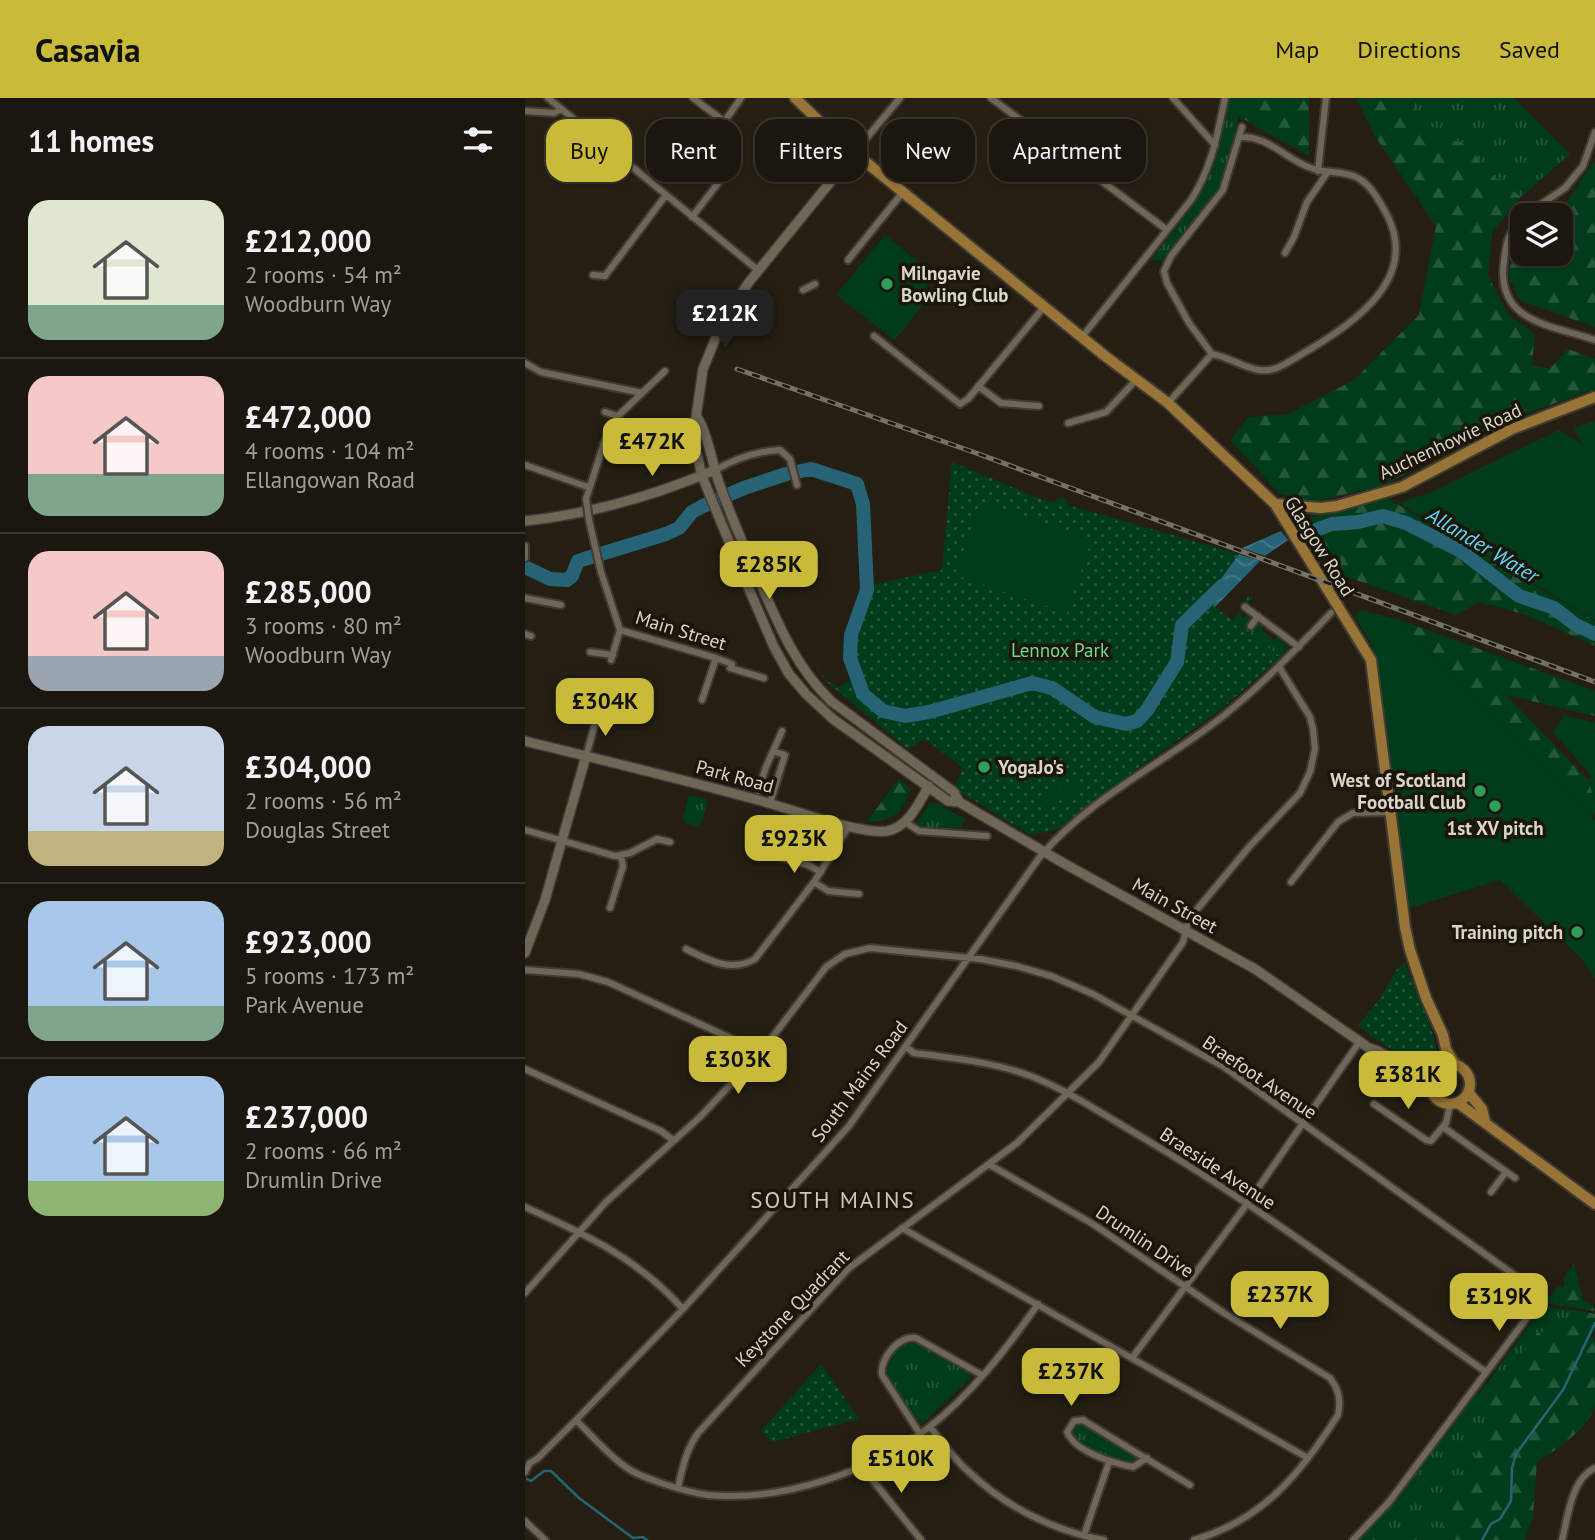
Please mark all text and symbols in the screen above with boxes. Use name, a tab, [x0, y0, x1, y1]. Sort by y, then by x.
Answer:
text: Casavia	[35, 28, 141, 71]
text: Map	[1275, 34, 1319, 65]
text: Directions	[1357, 34, 1461, 65]
text: Saved	[1499, 34, 1560, 65]
chip: Buy	[546, 119, 632, 182]
chip: Rent	[646, 119, 741, 182]
chip: Filters	[755, 119, 867, 182]
chip: New	[881, 119, 975, 182]
chip: Apartment	[989, 119, 1146, 182]
text: 11 homes	[28, 121, 154, 160]
icon: filters	[459, 121, 497, 159]
map controls	[1510, 203, 1573, 266]
button: layers	[1510, 203, 1573, 266]
text: £212,000	[245, 221, 372, 260]
icon: home	[84, 228, 168, 312]
text: 2 rooms · 54 m²	[245, 260, 402, 289]
place label: Milngavie Bowling Club	[901, 261, 1008, 307]
marker: Milngavie Bowling Club	[879, 276, 895, 292]
text: Woodburn Way	[245, 289, 391, 318]
pin: £212K	[676, 290, 774, 350]
text: £212K	[692, 298, 758, 327]
text: £472,000	[245, 397, 372, 436]
street label: Auchenhowie Road	[1375, 397, 1525, 485]
icon: home	[84, 404, 168, 488]
pin: £472K	[603, 418, 701, 478]
text: £472K	[619, 426, 685, 455]
text: 4 rooms · 104 m²	[245, 436, 414, 465]
text: Ellangowan Road	[245, 465, 415, 494]
street label: Glasgow Road	[1280, 491, 1360, 601]
water label: Allander Water	[1421, 500, 1546, 590]
pin: £285K	[720, 542, 818, 601]
text: £285K	[736, 549, 802, 578]
text: £285,000	[245, 572, 372, 611]
icon: home	[84, 579, 168, 663]
street label: Main Street	[633, 605, 730, 655]
text: 3 rooms · 80 m²	[245, 611, 402, 640]
park label: Lennox Park	[1011, 638, 1109, 662]
text: Woodburn Way	[245, 640, 391, 669]
pin: £304K	[556, 678, 654, 738]
text: £304K	[572, 686, 638, 715]
text: £304,000	[245, 747, 372, 786]
icon: home	[84, 754, 168, 838]
street label: Park Road	[693, 754, 777, 798]
place label: YogaJo's	[997, 755, 1064, 779]
marker: YogaJo's	[976, 759, 992, 775]
place label: West of Scotland Football Club	[1330, 768, 1466, 814]
marker: West of Scotland Football Club	[1472, 783, 1488, 799]
text: 2 rooms · 56 m²	[245, 786, 402, 815]
marker: 1st XV pitch	[1487, 798, 1503, 814]
text: Douglas Street	[245, 815, 390, 844]
pin: £923K	[745, 816, 843, 875]
place label: 1st XV pitch	[1446, 816, 1544, 840]
text: £923K	[761, 823, 827, 852]
street label: Main Street	[1128, 872, 1222, 938]
place label: Training pitch	[1452, 920, 1563, 944]
text: £923,000	[245, 922, 372, 961]
marker: Training pitch	[1569, 924, 1585, 940]
icon: home	[84, 929, 168, 1013]
text: 5 rooms · 173 m²	[245, 961, 414, 990]
text: Park Avenue	[245, 990, 364, 1019]
street label: South Mains Road	[806, 1016, 912, 1146]
street label: Braefoot Avenue	[1198, 1030, 1322, 1124]
pin: £303K	[689, 1037, 787, 1096]
text: £303K	[705, 1044, 771, 1073]
pin: £381K	[1359, 1052, 1457, 1111]
text: £381K	[1375, 1059, 1441, 1088]
text: £237,000	[245, 1097, 368, 1136]
icon: home	[84, 1104, 168, 1188]
street label: Braeside Avenue	[1156, 1122, 1280, 1214]
text: 2 rooms · 66 m²	[245, 1136, 402, 1165]
text: Drumlin Drive	[245, 1165, 382, 1194]
district label: SOUTH MAINS	[750, 1185, 916, 1214]
street label: Drumlin Drive	[1091, 1199, 1199, 1283]
street label: Keystone Quadrant	[730, 1244, 854, 1372]
pin: £237K	[1231, 1272, 1329, 1331]
pin: £319K	[1450, 1274, 1548, 1333]
text: £237K	[1247, 1279, 1313, 1308]
text: £319K	[1466, 1281, 1532, 1310]
pin: £237K	[1022, 1348, 1120, 1408]
text: £237K	[1038, 1356, 1104, 1385]
pin: £510K	[852, 1436, 950, 1495]
text: £510K	[868, 1443, 934, 1472]

